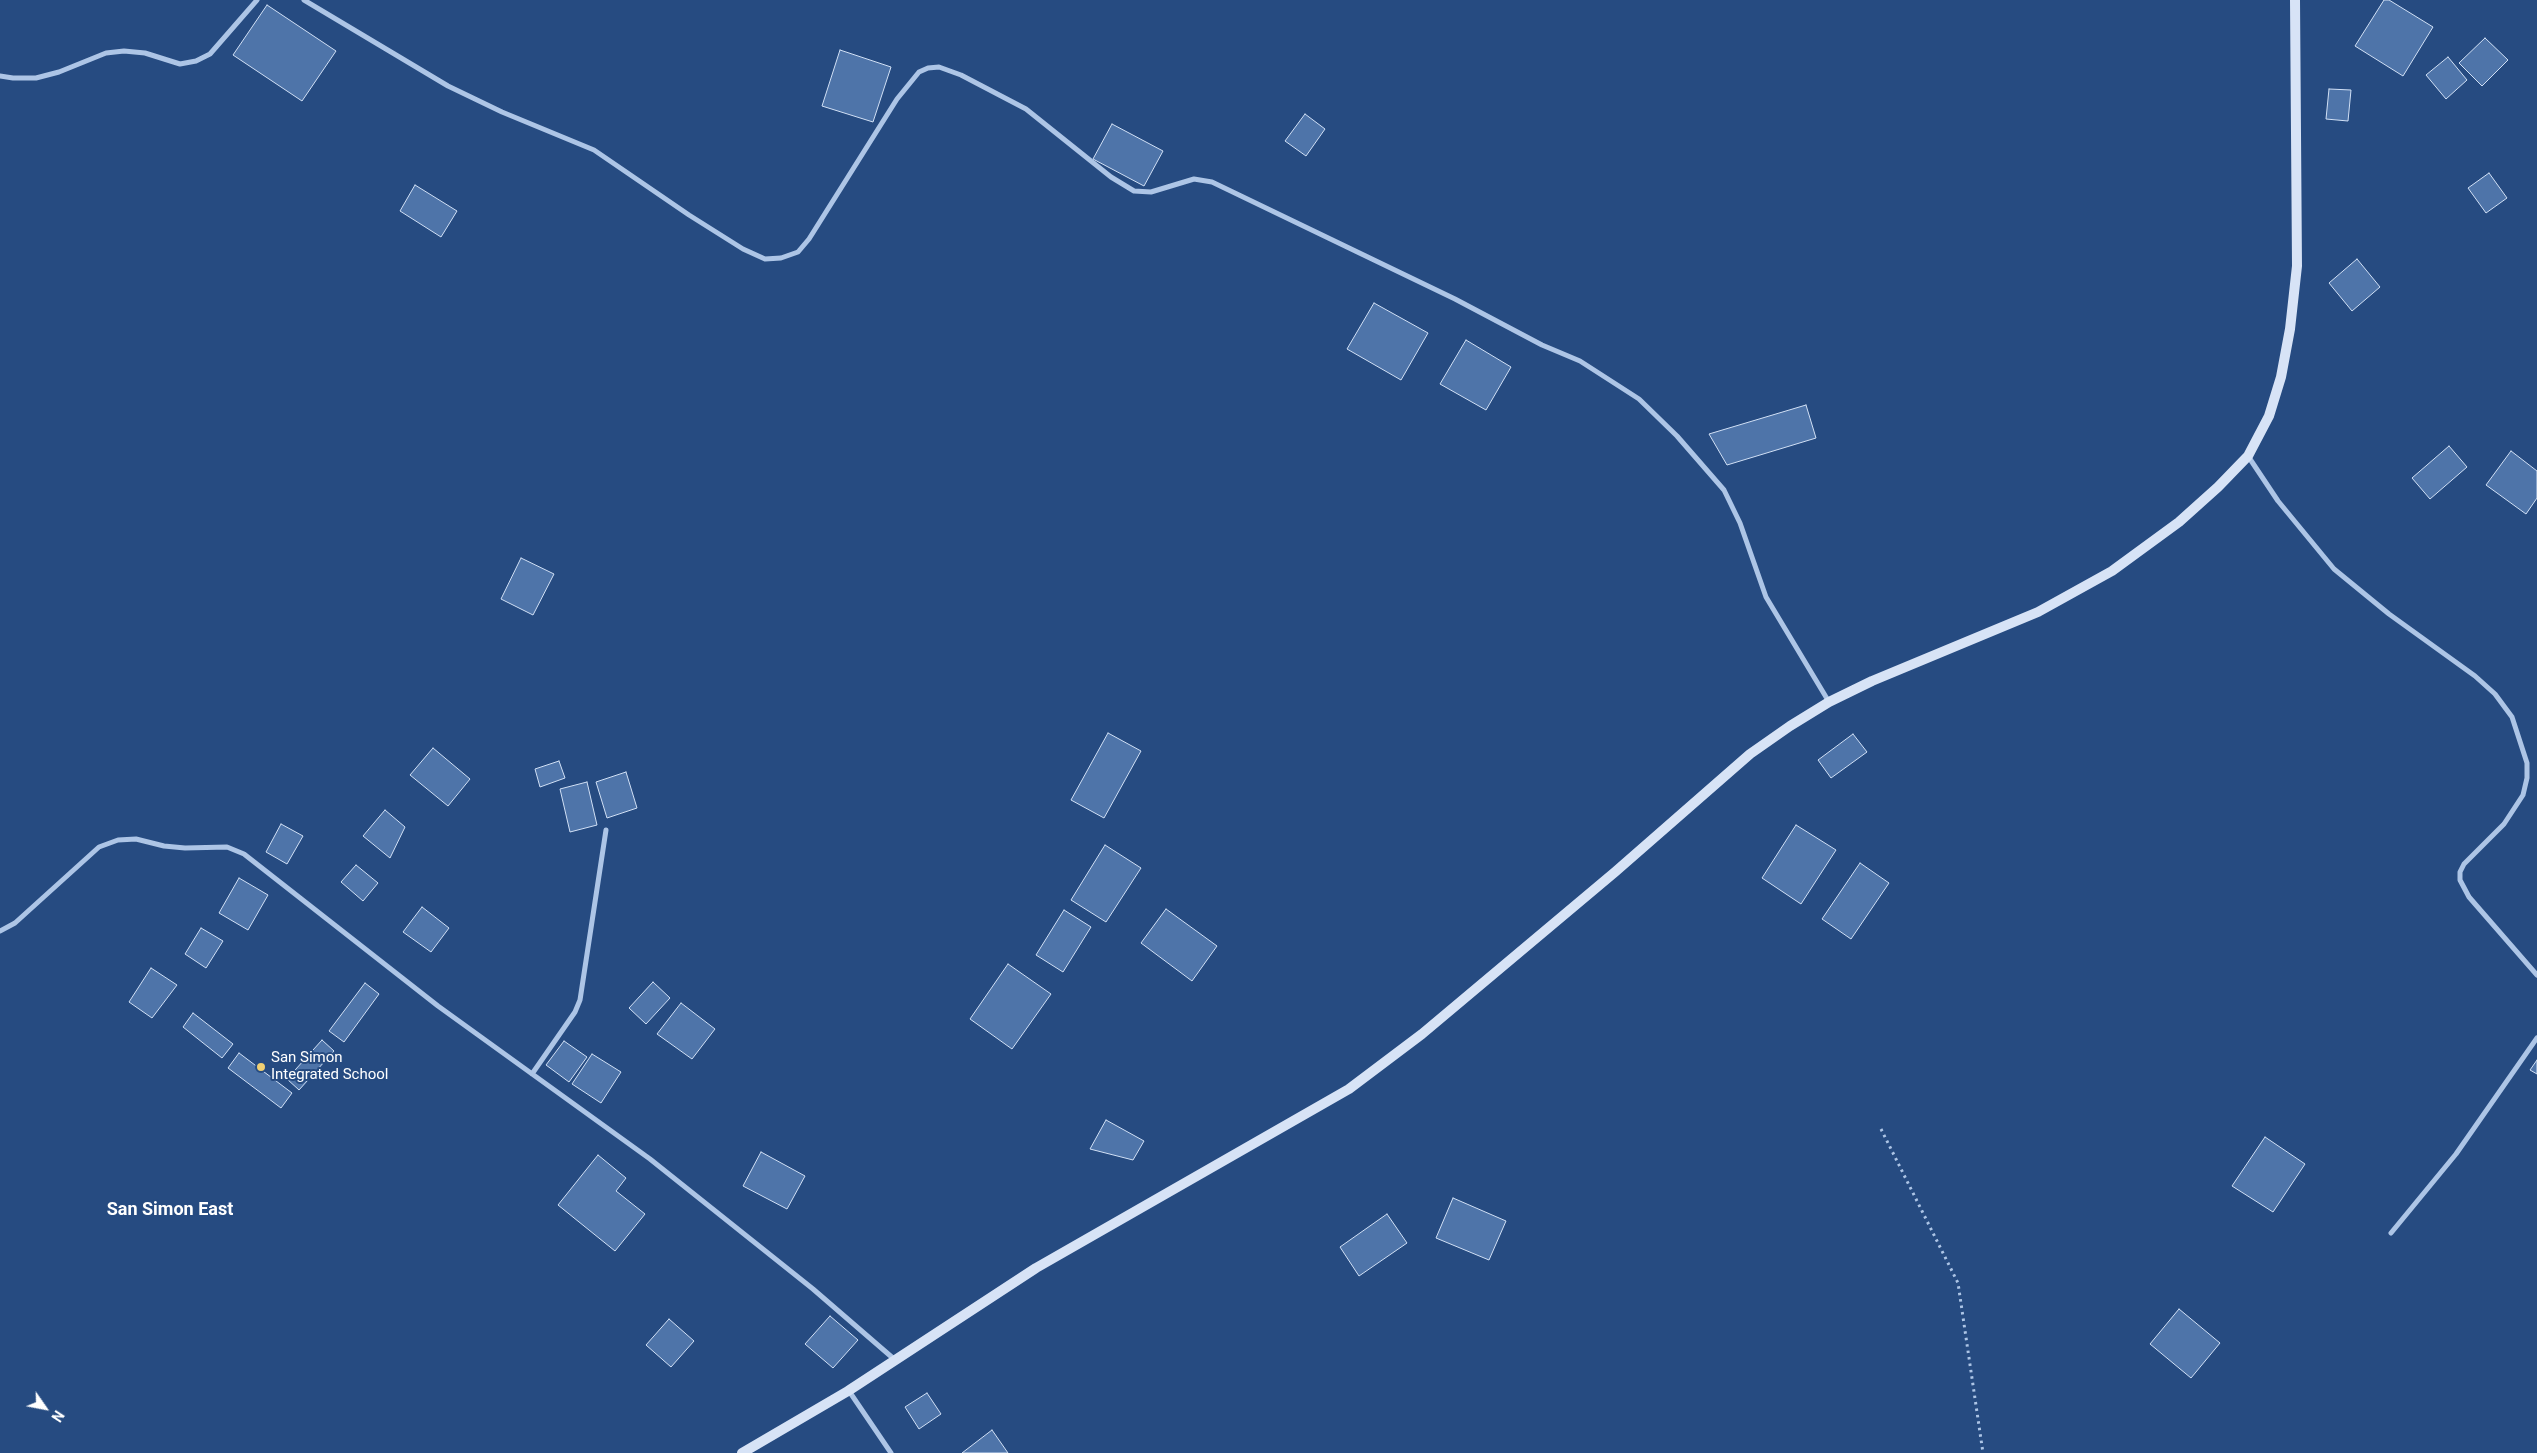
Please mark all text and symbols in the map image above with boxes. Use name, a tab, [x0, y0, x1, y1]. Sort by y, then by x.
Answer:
place label: San Simon Integrated School	[271, 1049, 388, 1084]
marker: San Simon Integrated School	[255, 1061, 267, 1073]
district label: San Simon East	[107, 1199, 233, 1221]
north arrow	[20, 1383, 70, 1433]
text: N	[48, 1408, 67, 1425]

